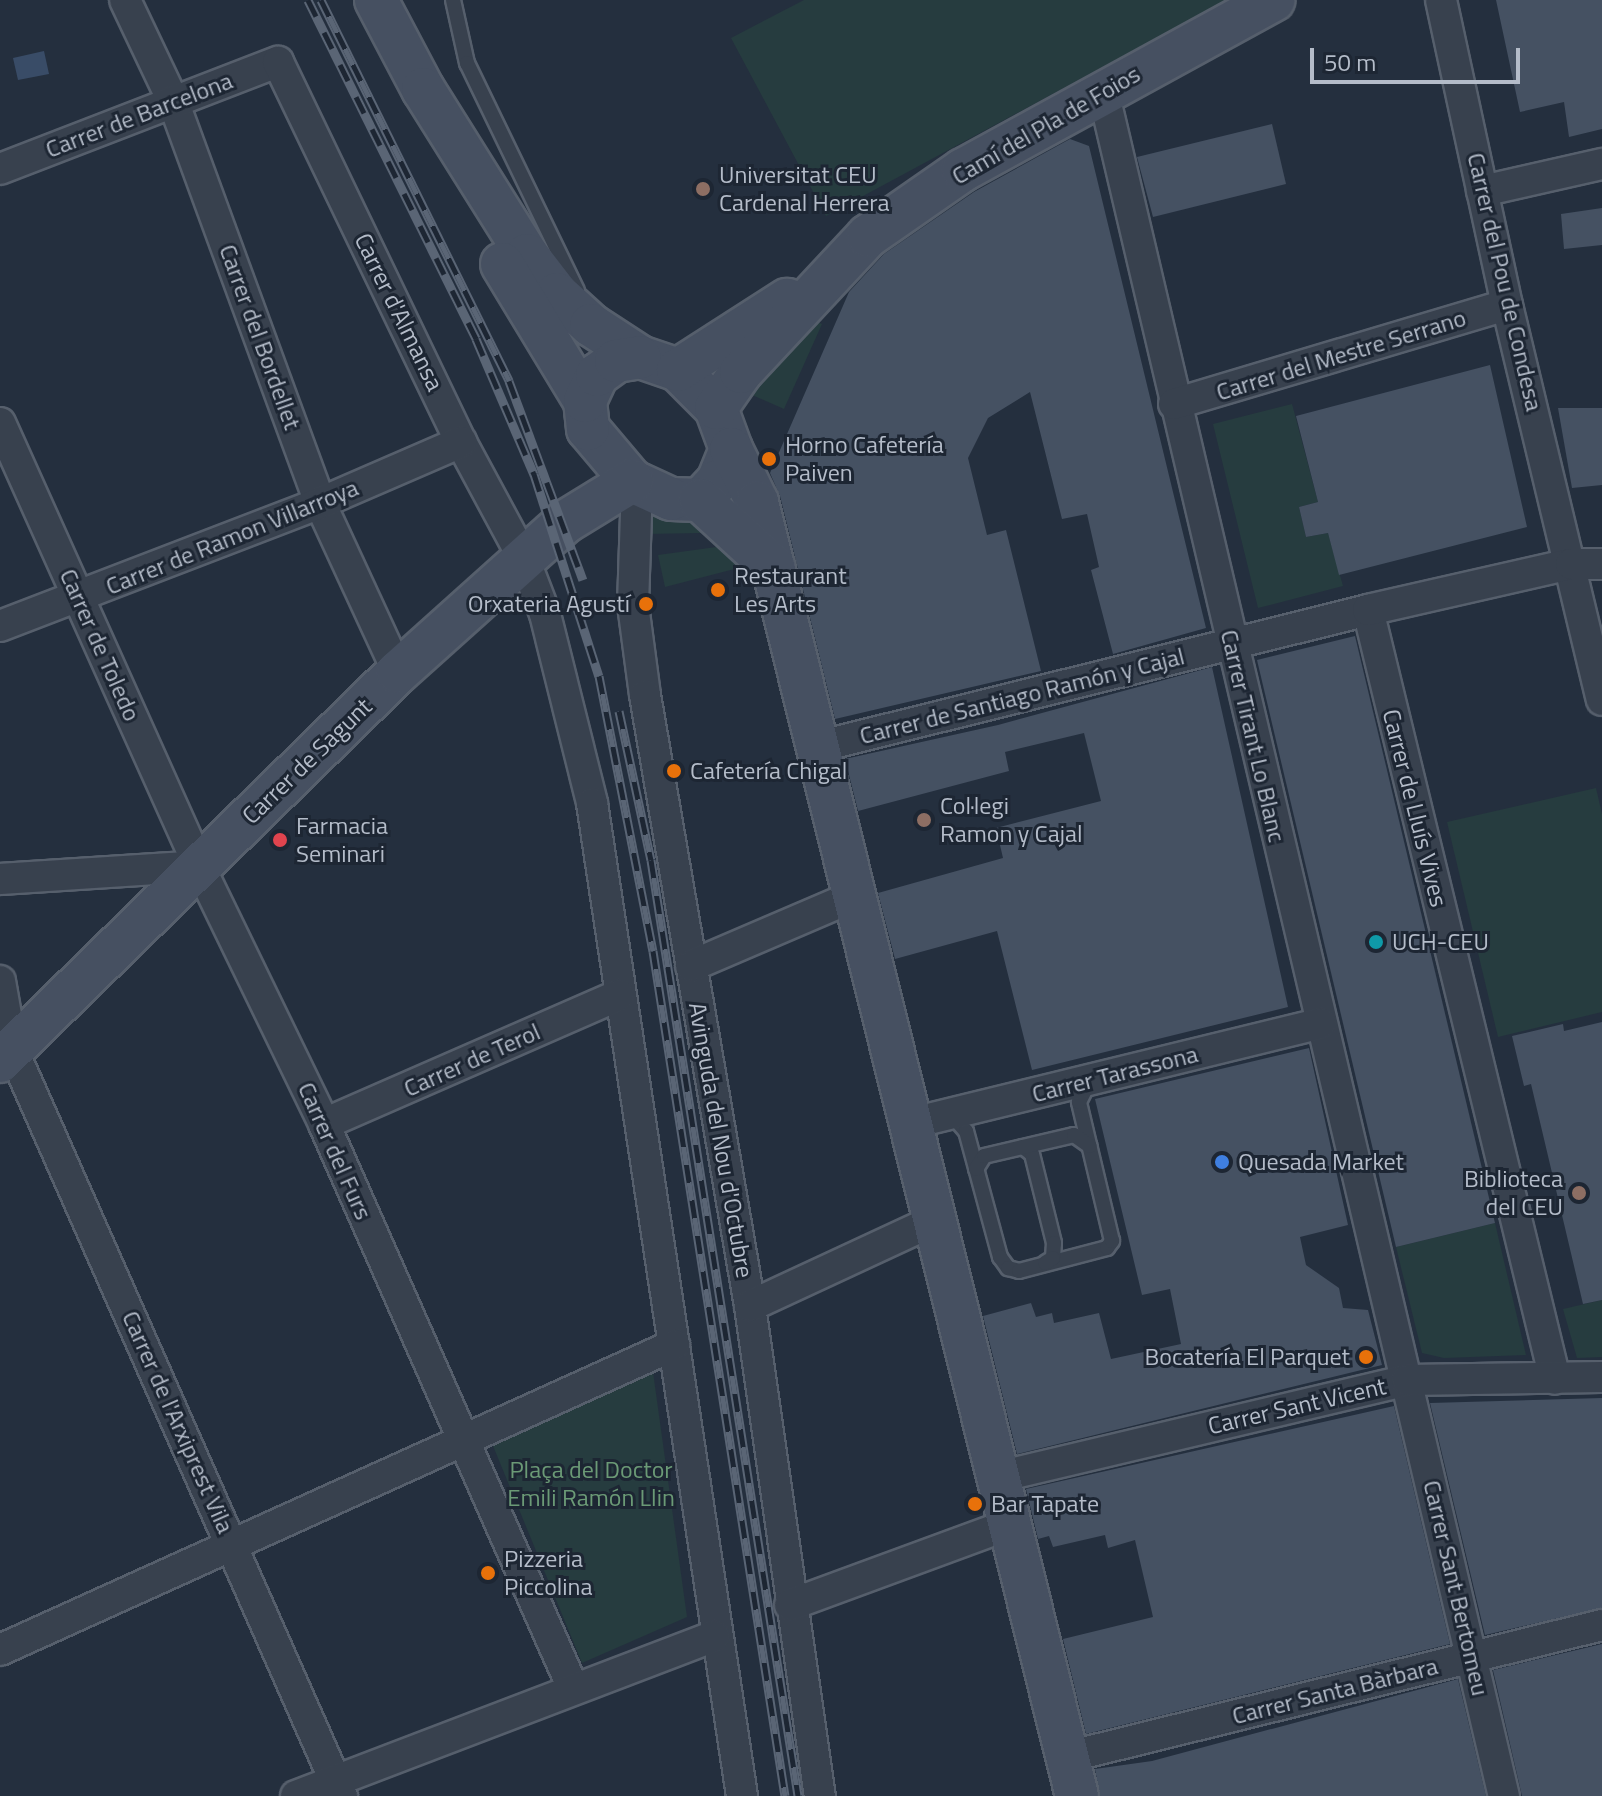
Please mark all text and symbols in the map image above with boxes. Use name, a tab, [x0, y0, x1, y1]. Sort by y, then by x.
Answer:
scale bar	[1314, 32, 1524, 82]
text: 50 m	[1324, 44, 1376, 80]
street label: Camí del Pla de Foios	[947, 59, 1145, 191]
street label: Carrer de Barcelona	[42, 66, 236, 164]
street label: Carrer del Pou de Condesa	[1461, 150, 1549, 414]
place label: Universitat CEU Cardenal Herrera	[719, 161, 890, 217]
marker: Universitat CEU Cardenal Herrera	[694, 180, 712, 198]
street label: Carrer d'Almansa	[348, 228, 450, 396]
street label: Carrer del Bordellet	[213, 241, 307, 433]
street label: Carrer del Mestre Serrano	[1213, 303, 1469, 407]
place label: Horno Cafetería Paiven	[785, 431, 944, 487]
marker: Horno Cafetería Paiven	[760, 450, 778, 468]
street label: Carrer de Ramon Villarroya	[102, 473, 362, 601]
place label: Restaurant Les Arts	[734, 562, 847, 618]
street label: Carrer de Toledo	[54, 565, 146, 725]
marker: Restaurant Les Arts	[709, 581, 727, 599]
place label: Orxateria Agustí	[468, 590, 630, 618]
marker: Orxateria Agustí	[637, 595, 655, 613]
street label: Carrer Tirant Lo Blanc	[1215, 627, 1291, 845]
street label: Carrer de Santiago Ramón y Cajal	[857, 642, 1187, 750]
street label: Carrer de Sagunt	[236, 692, 378, 830]
street label: Carrer de Lluís Vives	[1377, 706, 1453, 910]
place label: Cafetería Chigal	[690, 757, 847, 785]
marker: Cafetería Chigal	[665, 762, 683, 780]
place label: Col·legi Ramon y Cajal	[940, 792, 1082, 848]
marker: Col·legi Ramon y Cajal	[915, 811, 933, 829]
place label: Farmacia Seminari	[296, 812, 388, 868]
marker: Farmacia Seminari	[271, 831, 289, 849]
place label: UCH-CEU	[1392, 928, 1489, 956]
marker: UCH-CEU	[1367, 933, 1385, 951]
street label: Avinguda del Nou d'Octubre	[683, 1000, 759, 1280]
street label: Carrer de Terol	[399, 1017, 545, 1103]
street label: Carrer Tarassona	[1029, 1039, 1201, 1109]
street label: Carrer del Furs	[292, 1078, 378, 1224]
place label: Quesada Market	[1238, 1148, 1404, 1176]
marker: Quesada Market	[1213, 1153, 1231, 1171]
place label: Biblioteca del CEU	[1464, 1165, 1563, 1221]
marker: Biblioteca del CEU	[1570, 1184, 1588, 1202]
street label: Carrer de l'Arxiprest Vila	[116, 1307, 240, 1537]
place label: Bocatería El Parquet	[1145, 1343, 1350, 1371]
marker: Bocatería El Parquet	[1357, 1348, 1375, 1366]
street label: Carrer Sant Vicent	[1205, 1372, 1389, 1440]
park label: Plaça del Doctor Emili Ramón Llin	[507, 1456, 675, 1512]
street label: Carrer Sant Bertomeu	[1417, 1478, 1495, 1698]
place label: Bar Tapate	[991, 1490, 1099, 1518]
marker: Bar Tapate	[966, 1495, 984, 1513]
place label: Pizzeria Piccolina	[504, 1545, 593, 1601]
marker: Pizzeria Piccolina	[479, 1564, 497, 1582]
street label: Carrer Santa Bàrbara	[1229, 1652, 1441, 1730]

